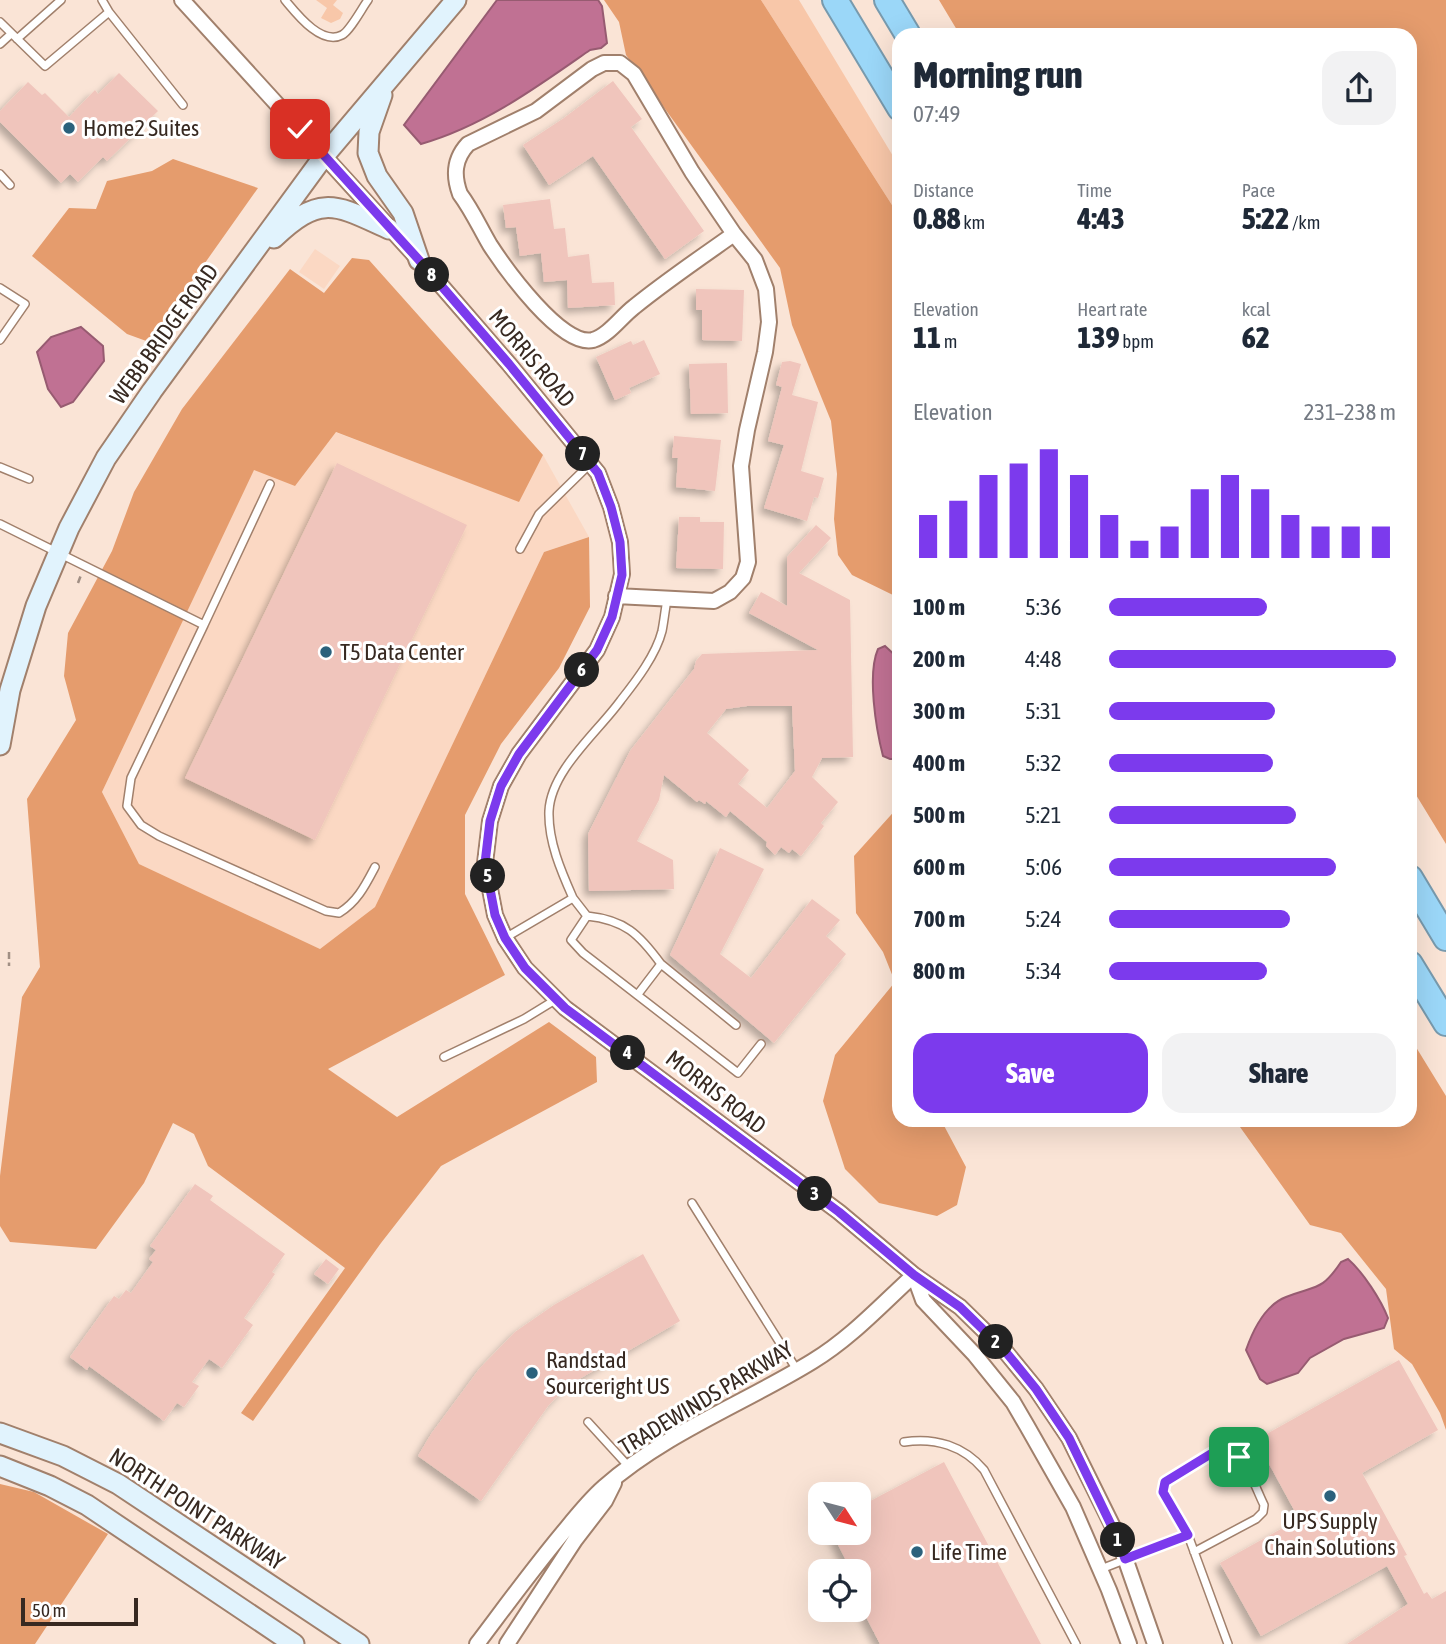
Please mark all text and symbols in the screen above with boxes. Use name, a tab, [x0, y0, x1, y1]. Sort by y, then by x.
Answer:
button: share	[1322, 51, 1396, 125]
text: Morning run	[913, 53, 1083, 96]
pin	[270, 99, 330, 159]
text: 07:49	[913, 101, 960, 127]
icon: check	[281, 110, 319, 148]
place label: Home2 Suites	[83, 115, 199, 141]
marker: Home2 Suites	[61, 120, 77, 136]
text: Distance	[913, 179, 974, 201]
text: Time	[1077, 179, 1112, 201]
text: Pace	[1242, 179, 1275, 201]
text: 0.88	[913, 201, 961, 235]
text: 4:43	[1077, 201, 1125, 235]
text: 5:22	[1242, 201, 1289, 235]
text: km	[961, 211, 985, 233]
text: /km	[1289, 211, 1320, 233]
pin: 8	[414, 258, 450, 292]
street label: WEBB BRIDGE ROAD	[105, 259, 223, 409]
text: 8	[427, 263, 436, 285]
text: Elevation	[913, 298, 979, 320]
text: Heart rate	[1077, 298, 1147, 320]
text: kcal	[1242, 298, 1271, 320]
street label: MORRIS ROAD	[484, 304, 580, 412]
text: 11	[913, 320, 941, 354]
text: 139	[1077, 320, 1120, 354]
text: 62	[1242, 320, 1270, 354]
text: m	[941, 330, 958, 352]
text: bpm	[1120, 330, 1154, 352]
text: Elevation	[913, 399, 993, 425]
text: 231–238 m	[1303, 399, 1396, 425]
pin: 7	[566, 436, 600, 472]
text: 7	[578, 442, 587, 464]
text: 100 m	[913, 594, 965, 620]
text: 5:36	[1025, 594, 1062, 620]
place label: T5 Data Center	[340, 639, 465, 665]
marker: T5 Data Center	[318, 644, 334, 660]
text: 200 m	[913, 646, 965, 672]
text: 4:48	[1025, 646, 1062, 672]
pin: 6	[564, 652, 600, 688]
text: 6	[577, 658, 586, 680]
text: 300 m	[913, 698, 965, 724]
text: 5:31	[1025, 698, 1062, 724]
text: 400 m	[913, 750, 965, 776]
text: 5:32	[1025, 750, 1062, 776]
text: 500 m	[913, 802, 965, 828]
text: 5:21	[1025, 802, 1062, 828]
text: 600 m	[913, 854, 965, 880]
text: 5:06	[1025, 854, 1062, 880]
pin: 5	[470, 858, 505, 894]
text: 5	[483, 864, 492, 886]
text: 700 m	[913, 906, 965, 932]
text: 5:24	[1025, 906, 1062, 932]
text: 800 m	[913, 958, 965, 984]
text: 5:34	[1025, 958, 1062, 984]
button: Save	[913, 1033, 1148, 1113]
button: Share	[1162, 1033, 1396, 1113]
pin: 4	[610, 1036, 646, 1070]
text: 4	[623, 1041, 632, 1063]
street label: MORRIS ROAD	[661, 1045, 771, 1139]
pin: 3	[798, 1176, 832, 1212]
text: 3	[810, 1182, 819, 1204]
pin: 2	[978, 1324, 1014, 1360]
text: 2	[991, 1330, 1000, 1352]
street label: TRADEWINDS PARKWAY	[614, 1335, 798, 1460]
place label: Randstad Sourceright US	[546, 1347, 670, 1399]
marker: Randstad Sourceright US	[524, 1365, 540, 1381]
pin	[1209, 1427, 1269, 1487]
icon: arrive	[1220, 1438, 1258, 1476]
street label: NORTH POINT PARKWAY	[105, 1443, 290, 1576]
north arrow	[808, 1482, 872, 1545]
map controls	[808, 1482, 871, 1622]
marker: UPS Supply Chain Solutions	[1322, 1488, 1338, 1504]
place label: UPS Supply Chain Solutions	[1264, 1508, 1396, 1560]
pin: 1	[1100, 1522, 1136, 1558]
text: 1	[1113, 1528, 1122, 1550]
place label: Life Time	[931, 1539, 1007, 1565]
marker: Life Time	[909, 1544, 925, 1560]
button: locate	[808, 1559, 871, 1622]
scale bar	[21, 1595, 138, 1627]
text: 50 m	[32, 1599, 66, 1621]

